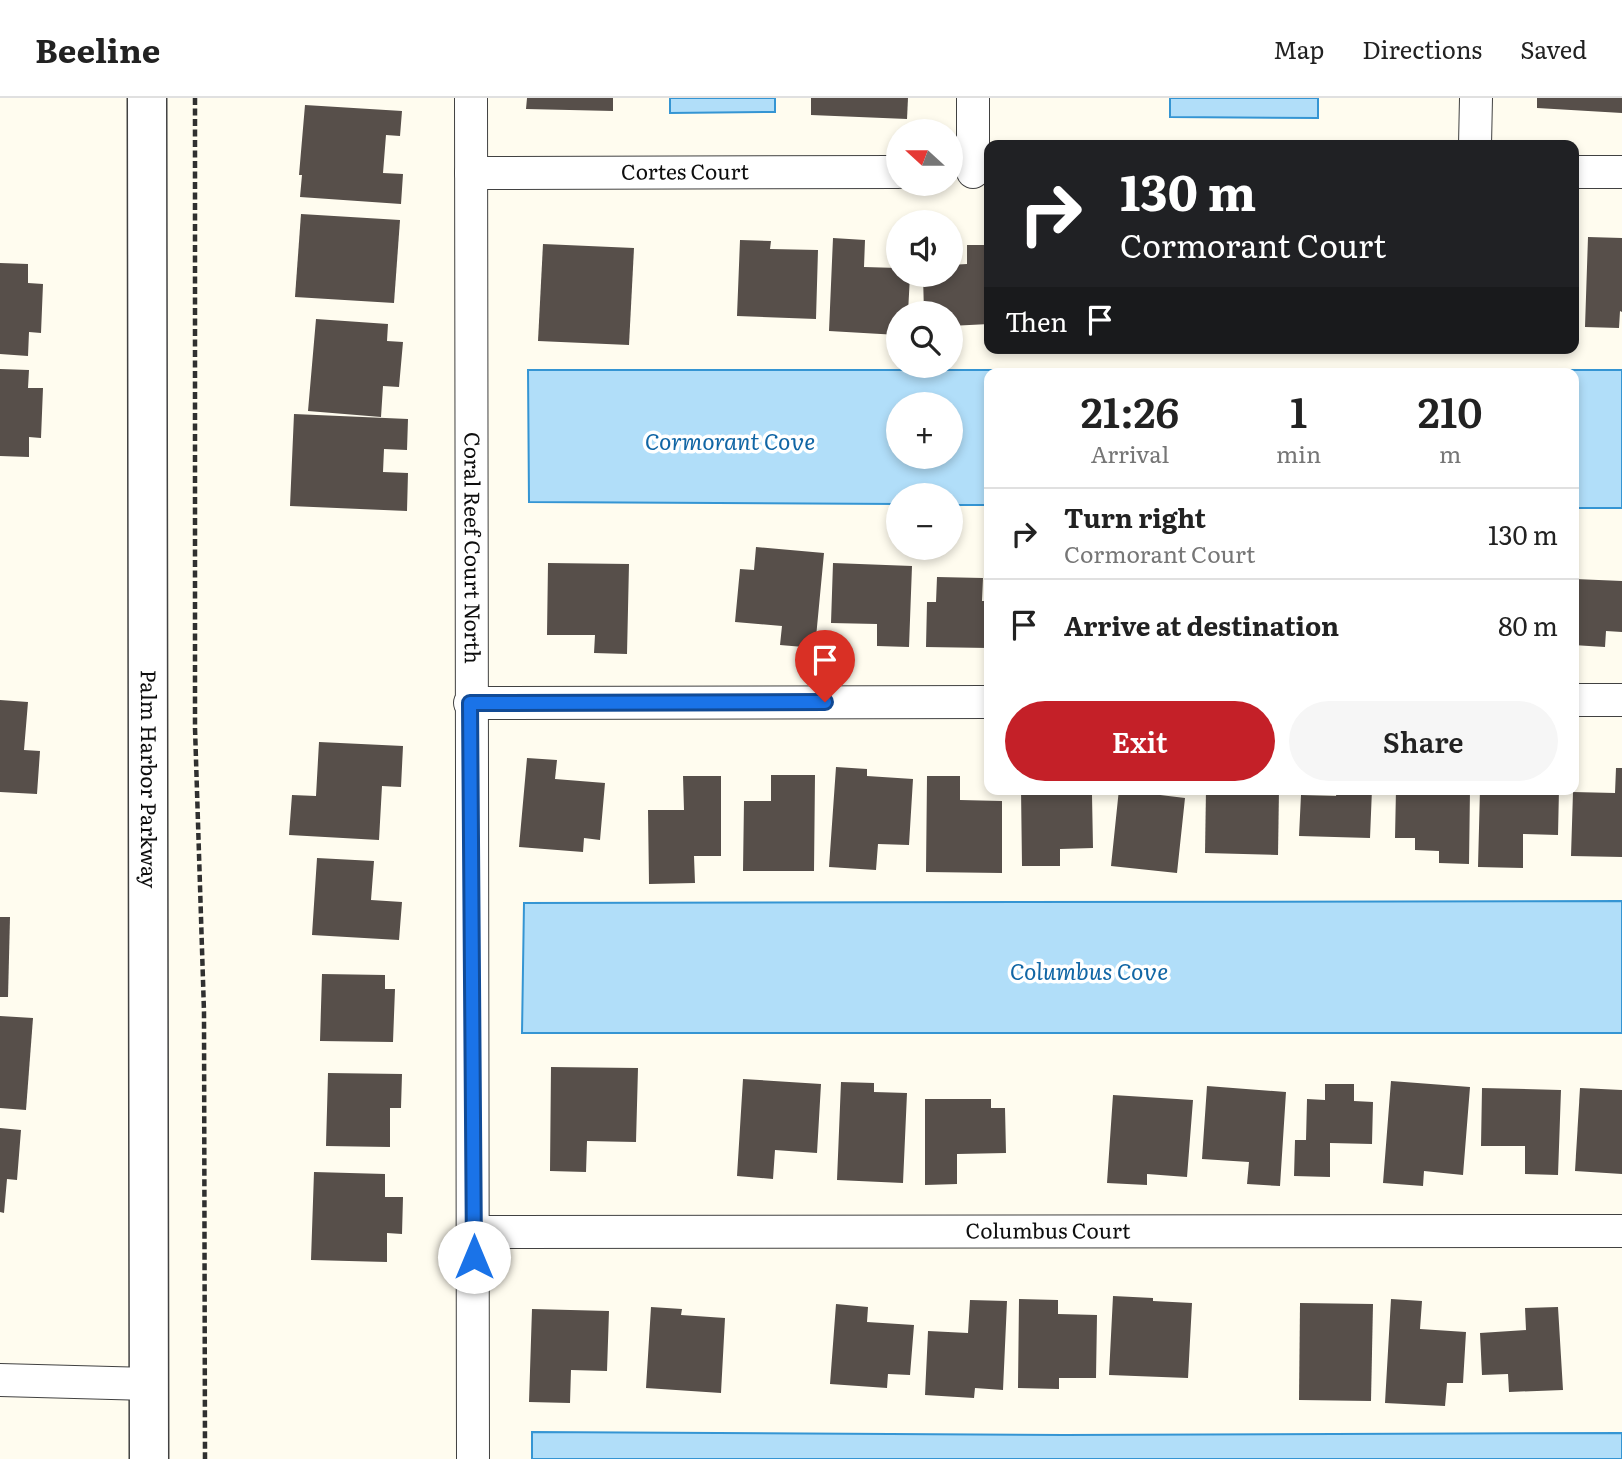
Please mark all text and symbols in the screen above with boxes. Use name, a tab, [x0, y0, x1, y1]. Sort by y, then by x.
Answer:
text: Beeline	[35, 24, 160, 73]
text: Map	[1273, 31, 1324, 66]
text: Directions	[1362, 31, 1482, 66]
text: Saved	[1520, 31, 1587, 66]
north arrow	[886, 119, 962, 196]
map controls	[886, 119, 963, 560]
text: 130 m	[1120, 153, 1256, 226]
street label: Cortes Court	[621, 154, 750, 186]
icon: right	[1005, 168, 1096, 259]
button: sound	[886, 210, 963, 287]
text: Cormorant Court	[1120, 220, 1386, 268]
button: search	[886, 301, 963, 378]
text: Then	[1005, 301, 1067, 340]
icon: arrive	[1081, 301, 1119, 339]
text: 21:26	[1081, 379, 1179, 441]
text: 1	[1290, 379, 1307, 441]
text: 210	[1418, 379, 1482, 441]
button: +	[886, 392, 963, 469]
water label: Cormorant Cove	[645, 423, 815, 457]
street label: Coral Reef Court North	[458, 432, 490, 664]
text: Arrival	[1091, 436, 1169, 470]
text: min	[1276, 436, 1321, 470]
text: m	[1439, 436, 1461, 470]
button: −	[886, 483, 963, 560]
text: Turn right	[1064, 497, 1206, 536]
text: 130 m	[1488, 514, 1558, 553]
icon: right	[1005, 515, 1043, 553]
text: Cormorant Court	[1064, 536, 1255, 570]
text: Arrive at destination	[1064, 605, 1339, 644]
text: 80 m	[1498, 605, 1558, 644]
icon: arrive	[1005, 606, 1043, 644]
pin	[795, 630, 855, 702]
icon: arrive	[806, 641, 844, 679]
street label: Palm Harbor Parkway	[135, 670, 166, 889]
button: Exit	[1005, 701, 1275, 781]
button: Share	[1289, 701, 1558, 781]
water label: Columbus Cove	[1010, 953, 1168, 987]
street label: Columbus Court	[966, 1213, 1131, 1245]
position arrow	[437, 1220, 511, 1294]

